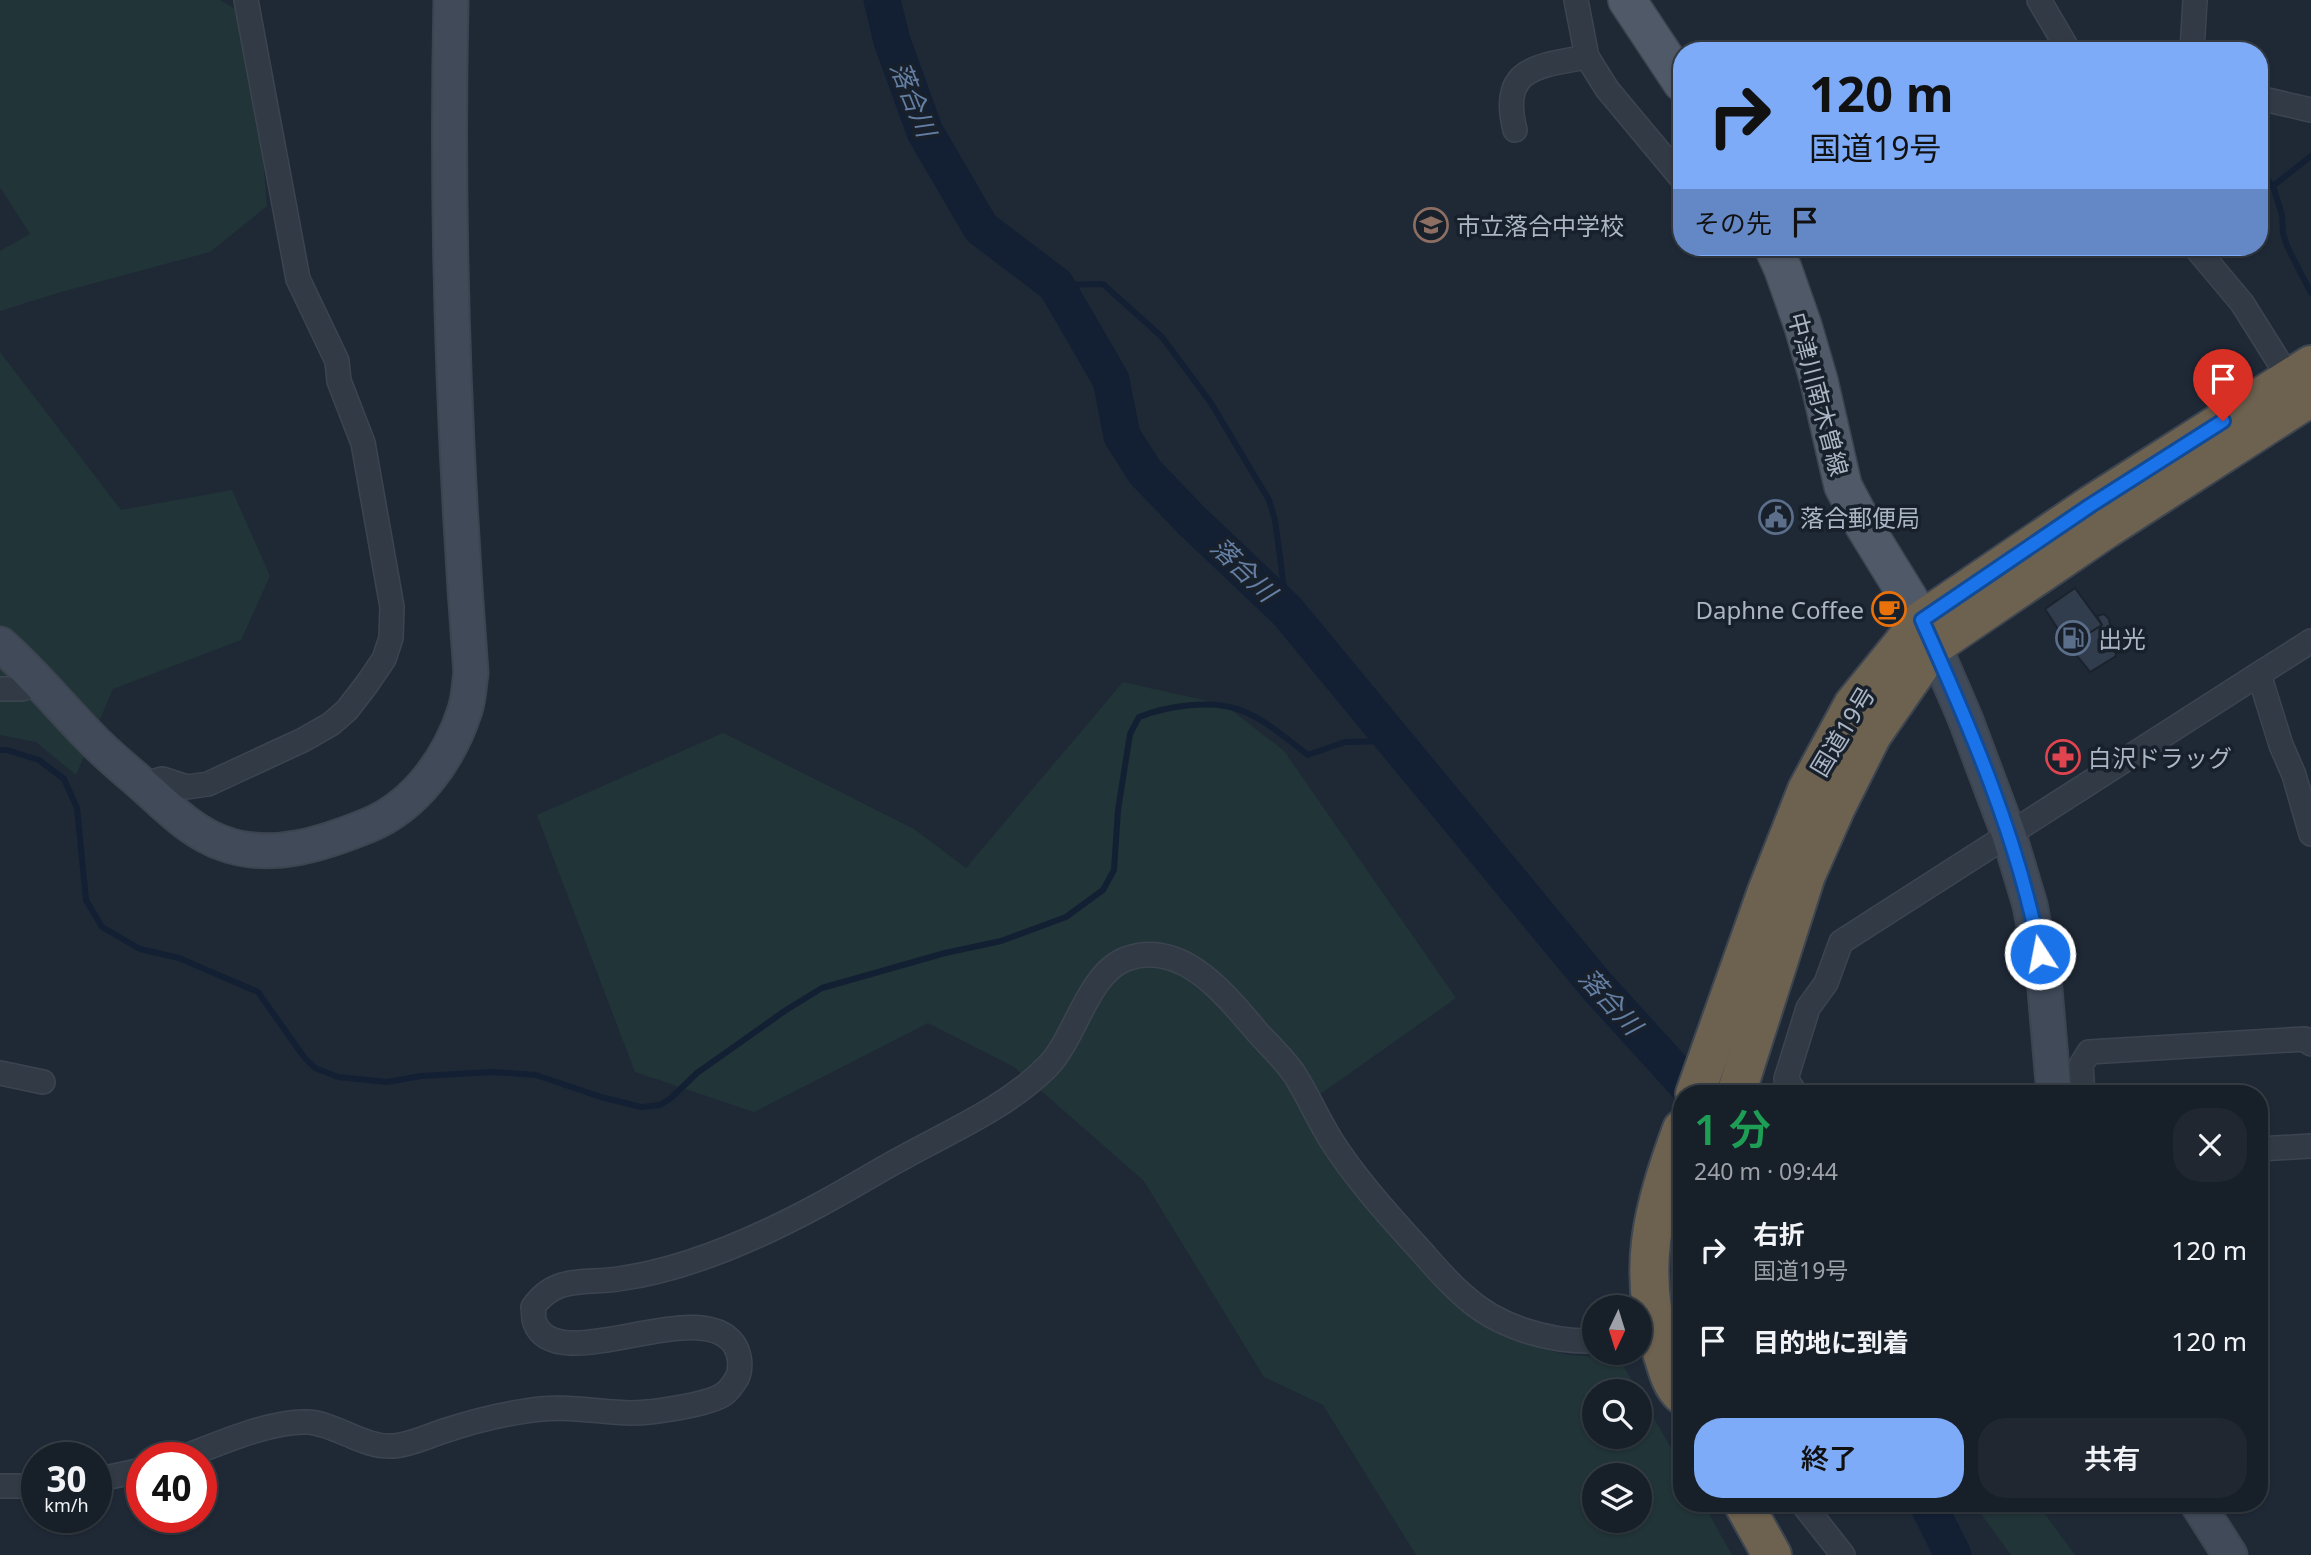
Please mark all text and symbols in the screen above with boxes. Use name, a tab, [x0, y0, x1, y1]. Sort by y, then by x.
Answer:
water label: 落合川	[883, 56, 946, 145]
text: 120 m	[1809, 60, 1954, 126]
icon: right	[1694, 70, 1785, 161]
text: 国道19号	[1809, 126, 1942, 169]
icon: arrive	[1786, 203, 1824, 241]
text: その先	[1694, 205, 1772, 241]
school or university icon: 市立落合中学校	[1412, 206, 1450, 244]
place label: 市立落合中学校	[1456, 209, 1624, 242]
street label: 中津川南木曽線	[1781, 309, 1857, 479]
pin	[2193, 349, 2253, 421]
icon: arrive	[2204, 360, 2242, 398]
public building icon: 落合郵便局	[1757, 498, 1795, 536]
place label: 落合郵便局	[1800, 501, 1920, 534]
water label: 落合川	[1203, 529, 1287, 611]
cafe icon: Daphne Coffee	[1870, 590, 1908, 628]
place label: Daphne Coffee	[1696, 593, 1864, 626]
fuel station icon: 出光	[2054, 619, 2092, 657]
place label: 出光	[2098, 622, 2146, 655]
street label: 国道19号	[1802, 680, 1882, 782]
pharmacy icon: 白沢ドラッグ	[2044, 738, 2082, 776]
place label: 白沢ドラッグ	[2088, 741, 2232, 774]
position arrow	[2003, 917, 2077, 991]
water label: 落合川	[1572, 960, 1652, 1044]
text: 1 分	[1694, 1100, 1771, 1157]
button: close	[2173, 1108, 2247, 1182]
text: 240 m · 09:44	[1694, 1155, 1838, 1187]
text: 右折	[1753, 1216, 1805, 1252]
icon: right	[1694, 1231, 1732, 1269]
text: 120 m	[2171, 1232, 2247, 1268]
text: 国道19号	[1753, 1254, 1848, 1286]
north arrow	[1582, 1295, 1652, 1365]
map controls	[1582, 1295, 1652, 1533]
icon: arrive	[1694, 1322, 1732, 1360]
text: 120 m	[2171, 1323, 2247, 1359]
text: 目的地に到着	[1753, 1324, 1909, 1360]
button: search	[1582, 1379, 1652, 1449]
button: 終了	[1694, 1418, 1964, 1498]
button: 共有	[1978, 1418, 2247, 1498]
speed limit sign: 40	[126, 1442, 217, 1533]
text: 30	[46, 1455, 87, 1502]
button: layers	[1582, 1463, 1652, 1533]
text: km/h	[44, 1493, 89, 1517]

